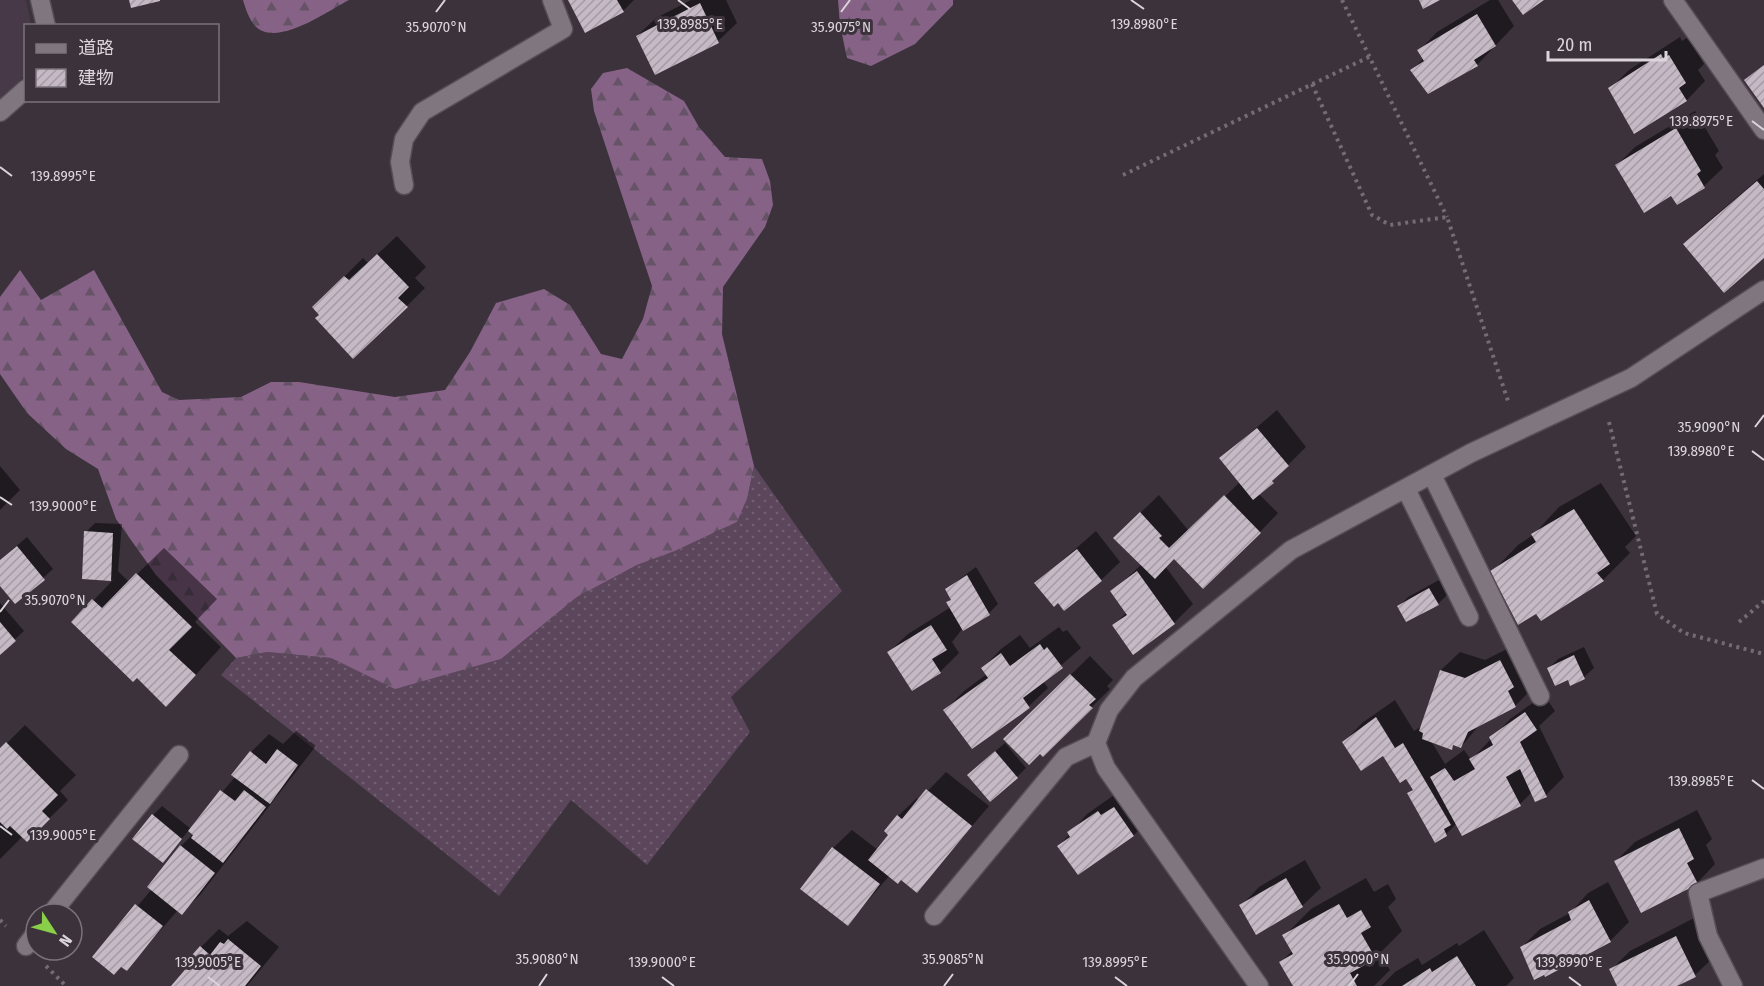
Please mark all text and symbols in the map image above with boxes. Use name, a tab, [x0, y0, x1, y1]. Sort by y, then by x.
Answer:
text: 139.8985°E	[657, 15, 723, 33]
text: 139.8980°E	[1111, 15, 1177, 33]
text: 35.9070°N	[405, 18, 467, 36]
text: 35.9075°N	[811, 18, 871, 36]
legend	[24, 24, 219, 102]
scale bar	[1548, 24, 1666, 62]
text: 20 m	[1557, 34, 1592, 56]
text: 道路	[78, 37, 114, 59]
text: 建物	[78, 67, 114, 89]
text: 139.8975°E	[1669, 112, 1733, 130]
text: 139.8995°E	[30, 167, 96, 185]
text: 35.9090°N	[1678, 418, 1740, 436]
text: 139.8980°E	[1668, 442, 1734, 460]
text: 139.9000°E	[29, 497, 97, 515]
text: 35.9070°N	[24, 591, 86, 609]
text: 139.8985°E	[1668, 772, 1734, 790]
text: 139.9005°E	[30, 826, 96, 844]
north arrow	[24, 902, 84, 962]
text: N	[55, 931, 76, 950]
text: 35.9080°N	[515, 950, 579, 968]
text: 35.9085°N	[922, 950, 984, 968]
text: 35.9090°N	[1327, 950, 1389, 968]
text: 139.9005°E	[175, 953, 241, 971]
text: 139.9000°E	[628, 953, 696, 971]
text: 139.8995°E	[1082, 953, 1148, 971]
text: 139.8990°E	[1536, 953, 1602, 971]

